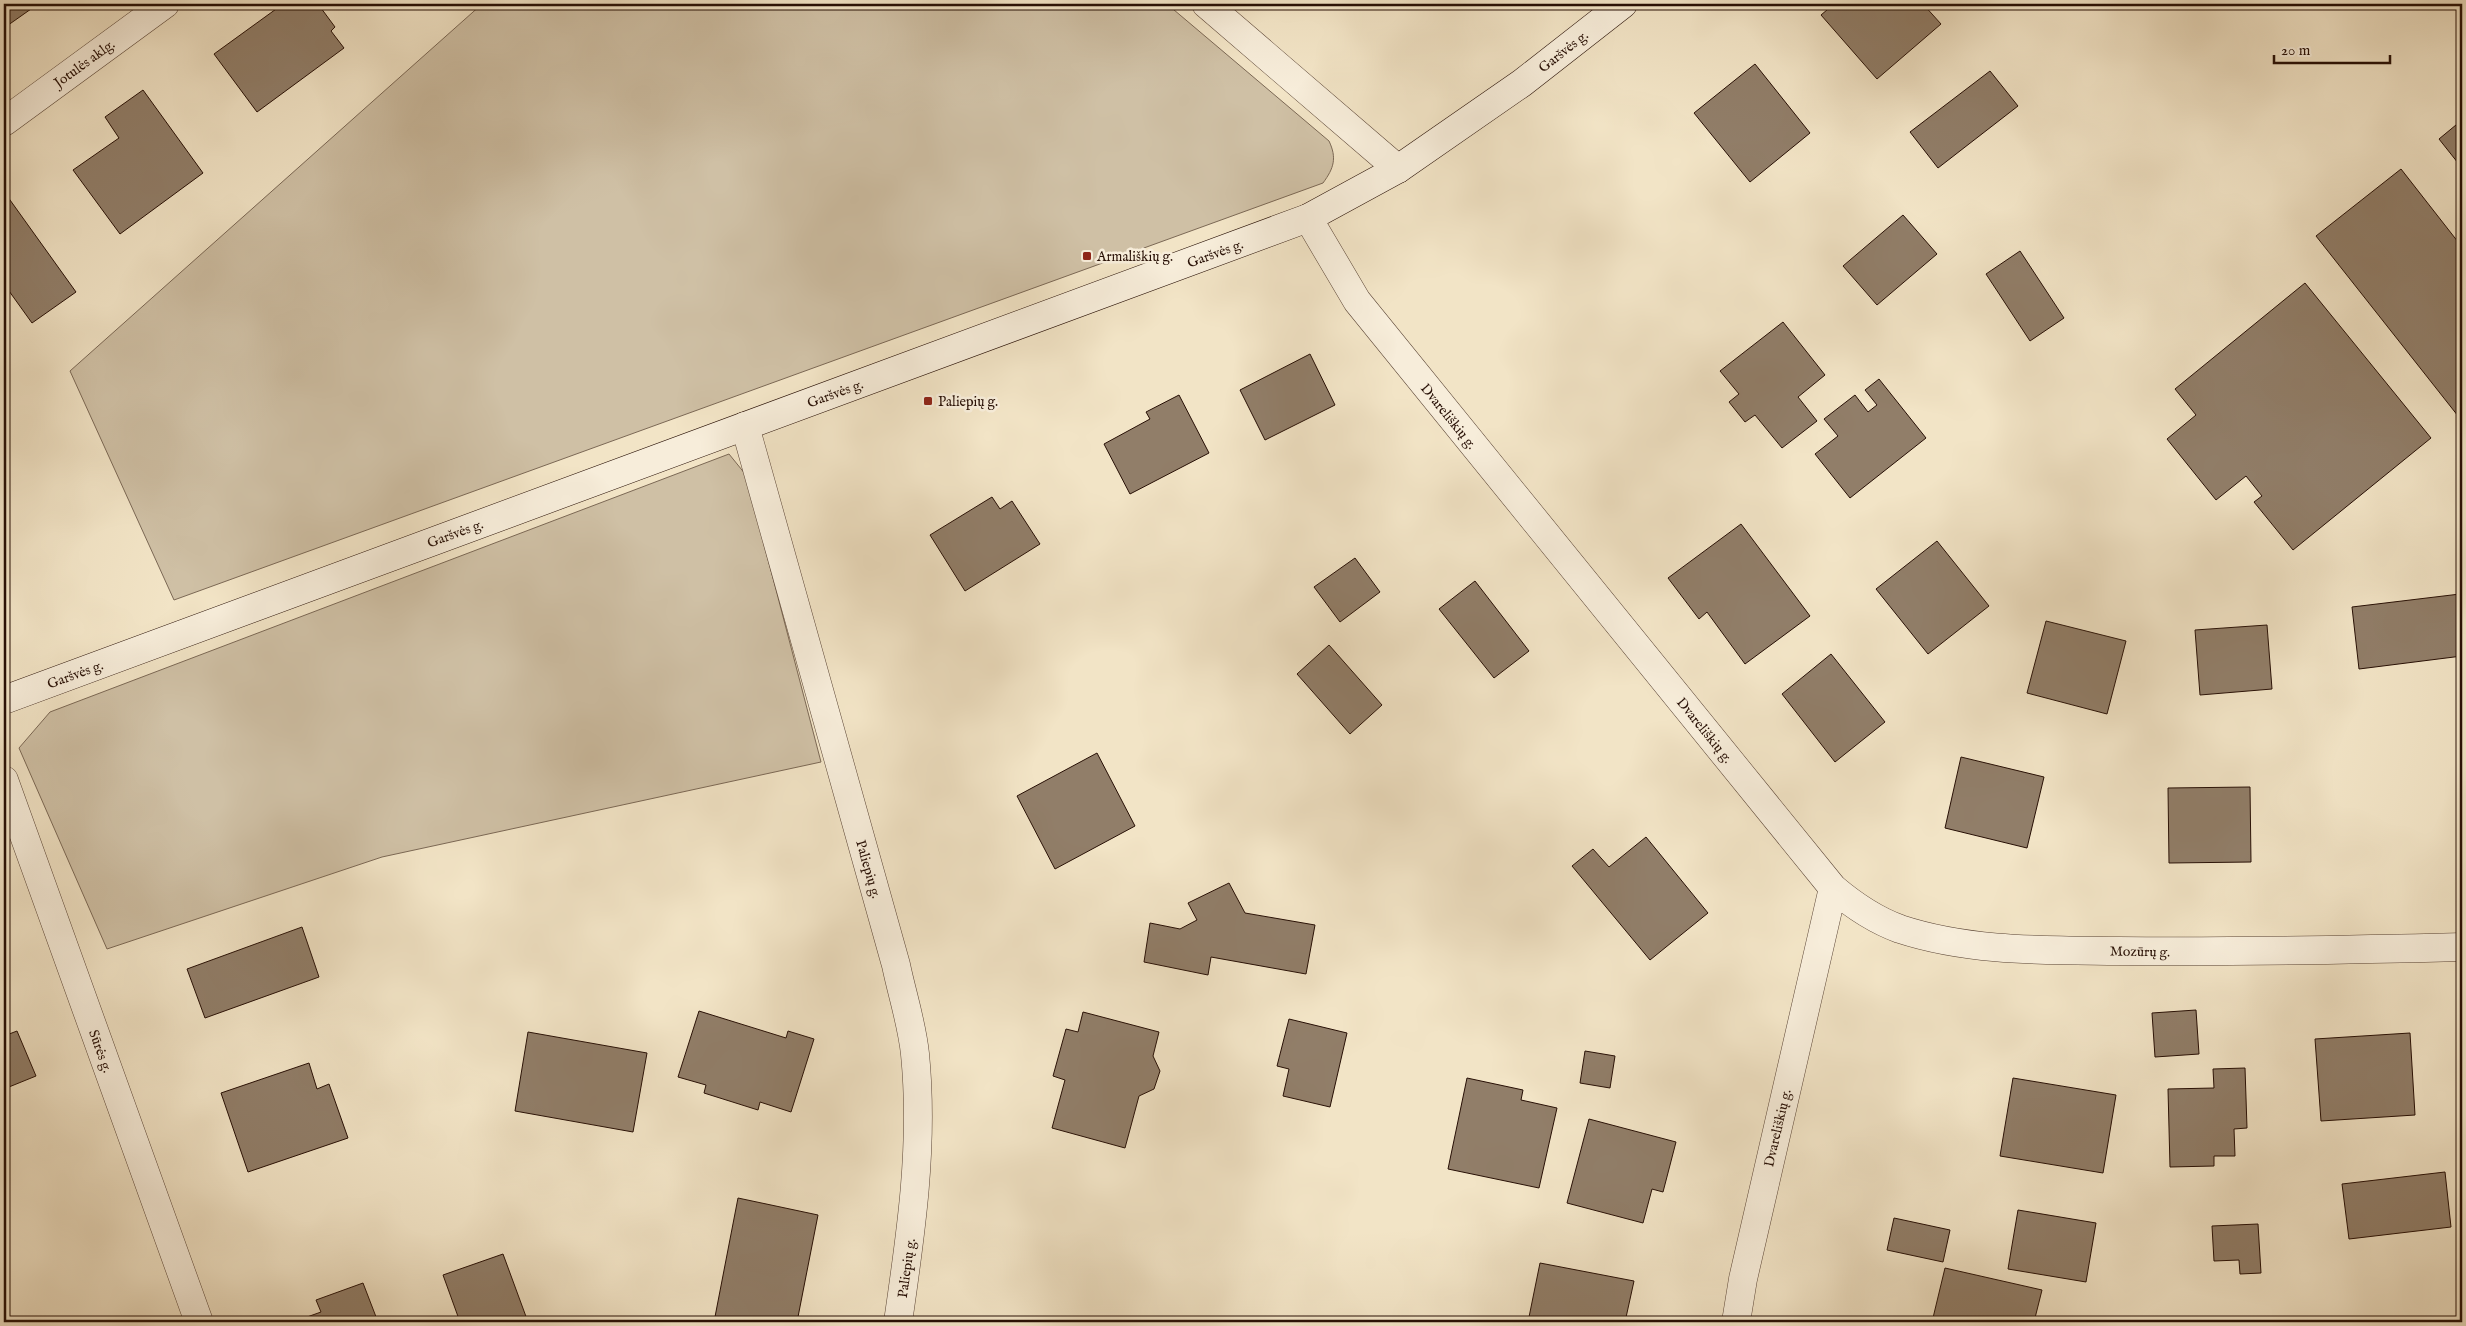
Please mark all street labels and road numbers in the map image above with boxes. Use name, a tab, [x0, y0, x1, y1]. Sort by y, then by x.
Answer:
street label: Garšvės g.	[1535, 27, 1592, 77]
street label: Jotulės aklg.	[49, 36, 119, 93]
street label: Garšvės g.	[1185, 236, 1246, 272]
street label: Garšvės g.	[805, 376, 866, 412]
street label: Dvareliškių g.	[1416, 380, 1480, 453]
street label: Garšvės g.	[425, 516, 486, 552]
street label: Garšvės g.	[45, 657, 106, 693]
street label: Dvareliškių g.	[1672, 694, 1736, 767]
street label: Paliepių g.	[851, 838, 885, 901]
street label: Mozūrų g.	[2110, 942, 2170, 962]
street label: Sūrės g.	[84, 1027, 116, 1075]
street label: Dvareliškių g.	[1760, 1087, 1796, 1169]
street label: Paliepių g.	[894, 1237, 920, 1299]

